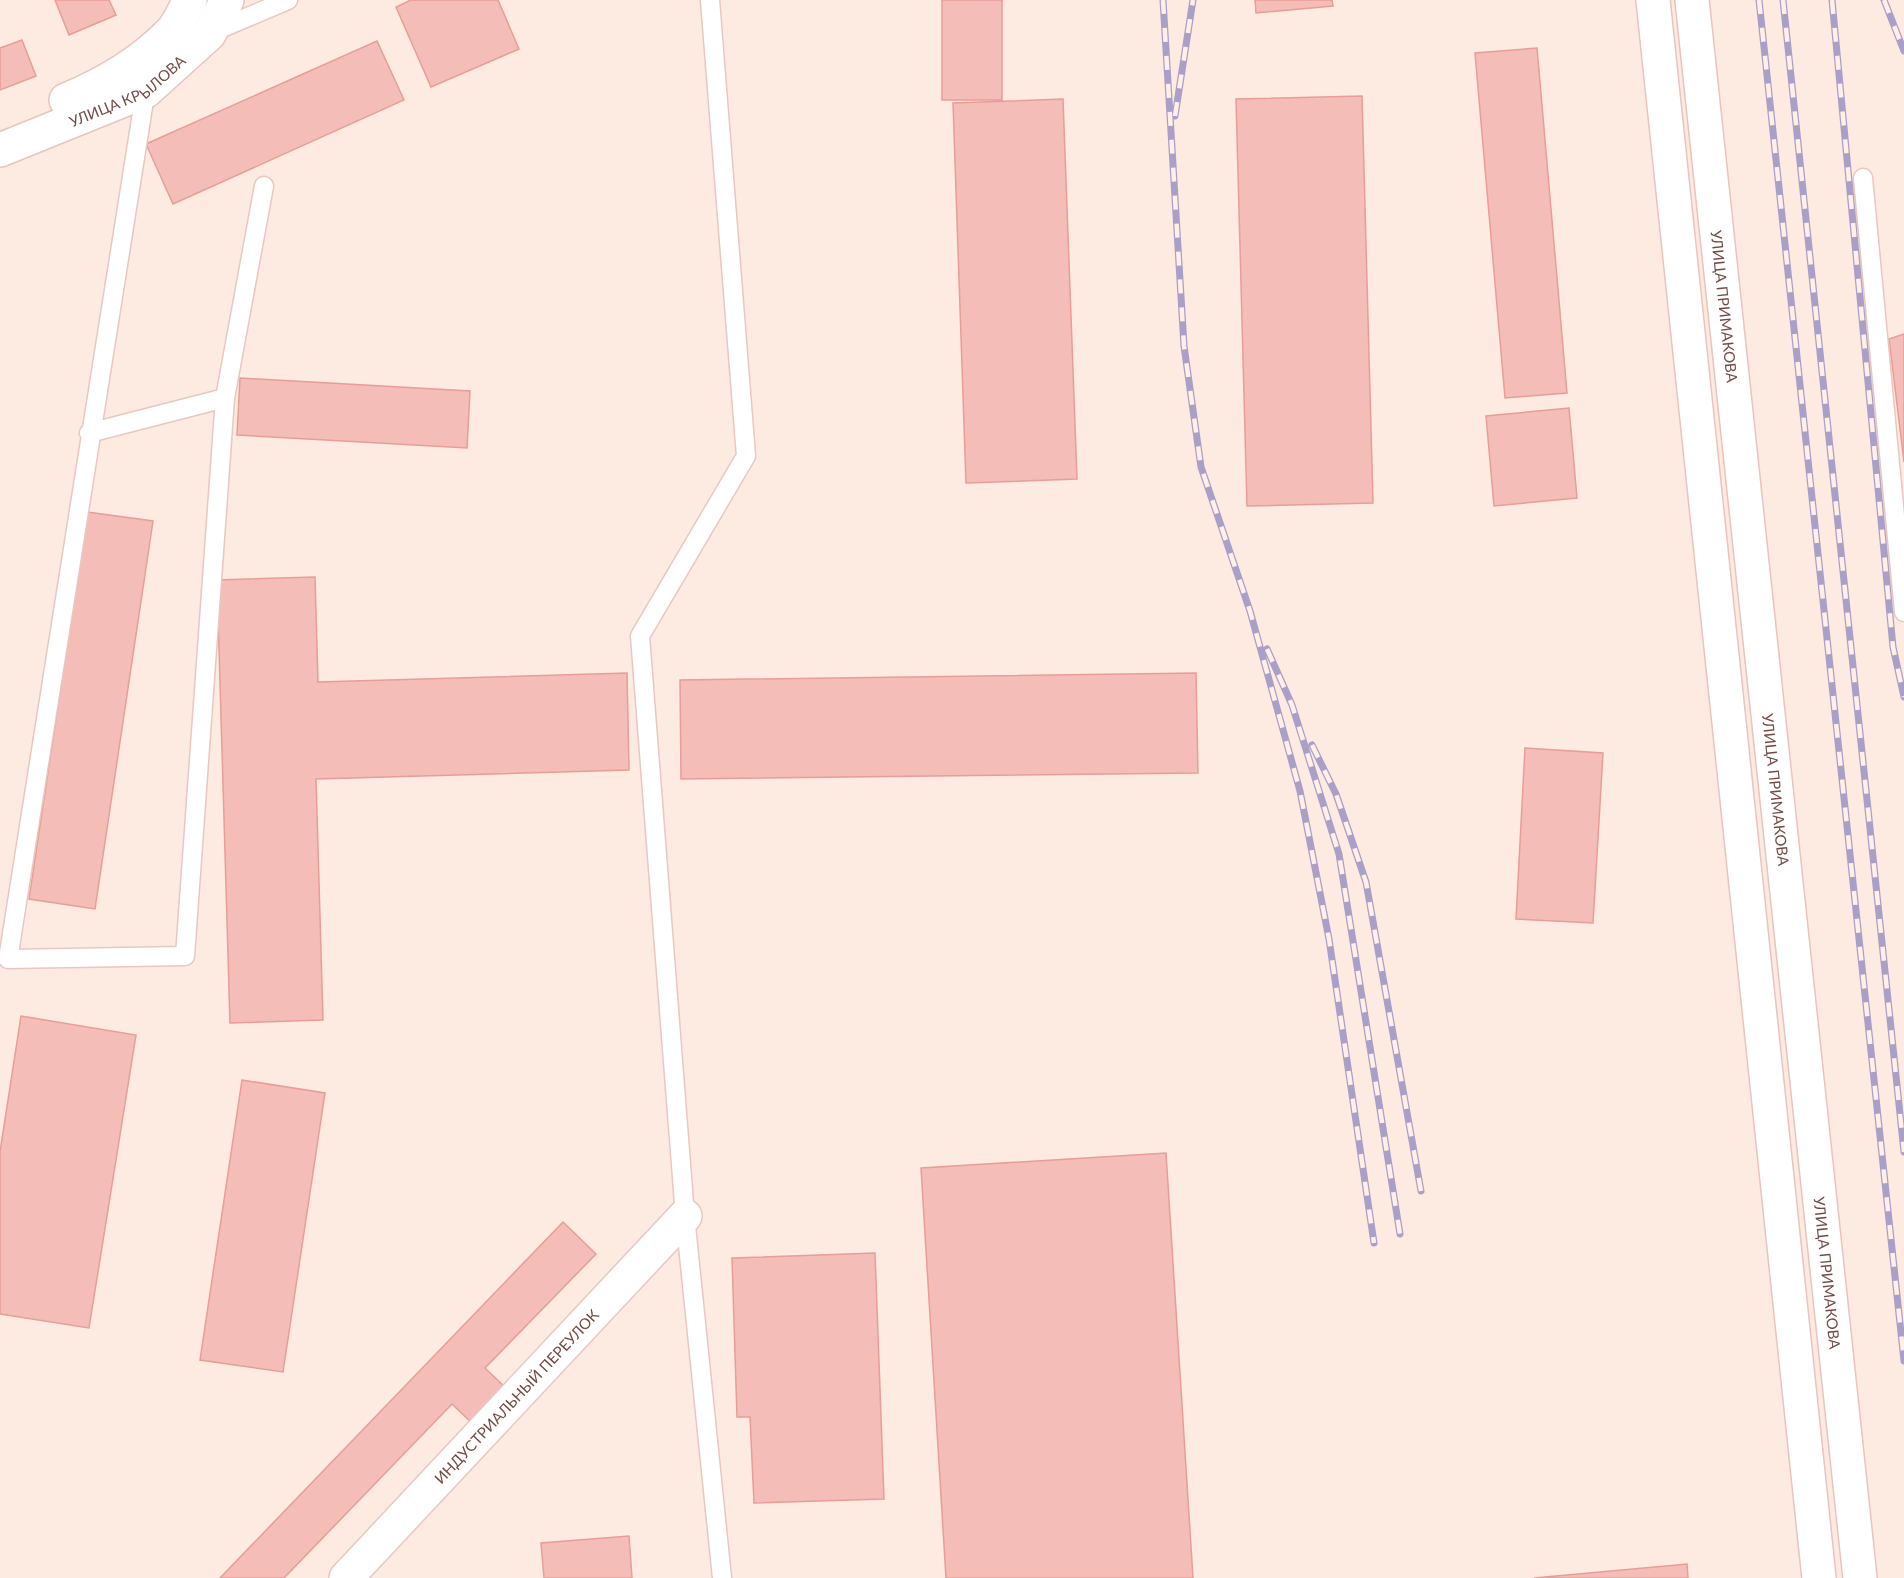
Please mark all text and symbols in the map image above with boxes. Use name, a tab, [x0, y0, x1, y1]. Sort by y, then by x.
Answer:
street label: УЛИЦА КРЫЛОВА	[66, 51, 189, 130]
street label: УЛИЦА ПРИМАКОВА	[1708, 229, 1742, 384]
street label: УЛИЦА ПРИМАКОВА	[1759, 712, 1793, 868]
street label: УЛИЦА ПРИМАКОВА	[1810, 1196, 1845, 1351]
street label: ИНДУСТРИАЛЬНЫЙ ПЕРЕУЛОК	[430, 1305, 602, 1487]

